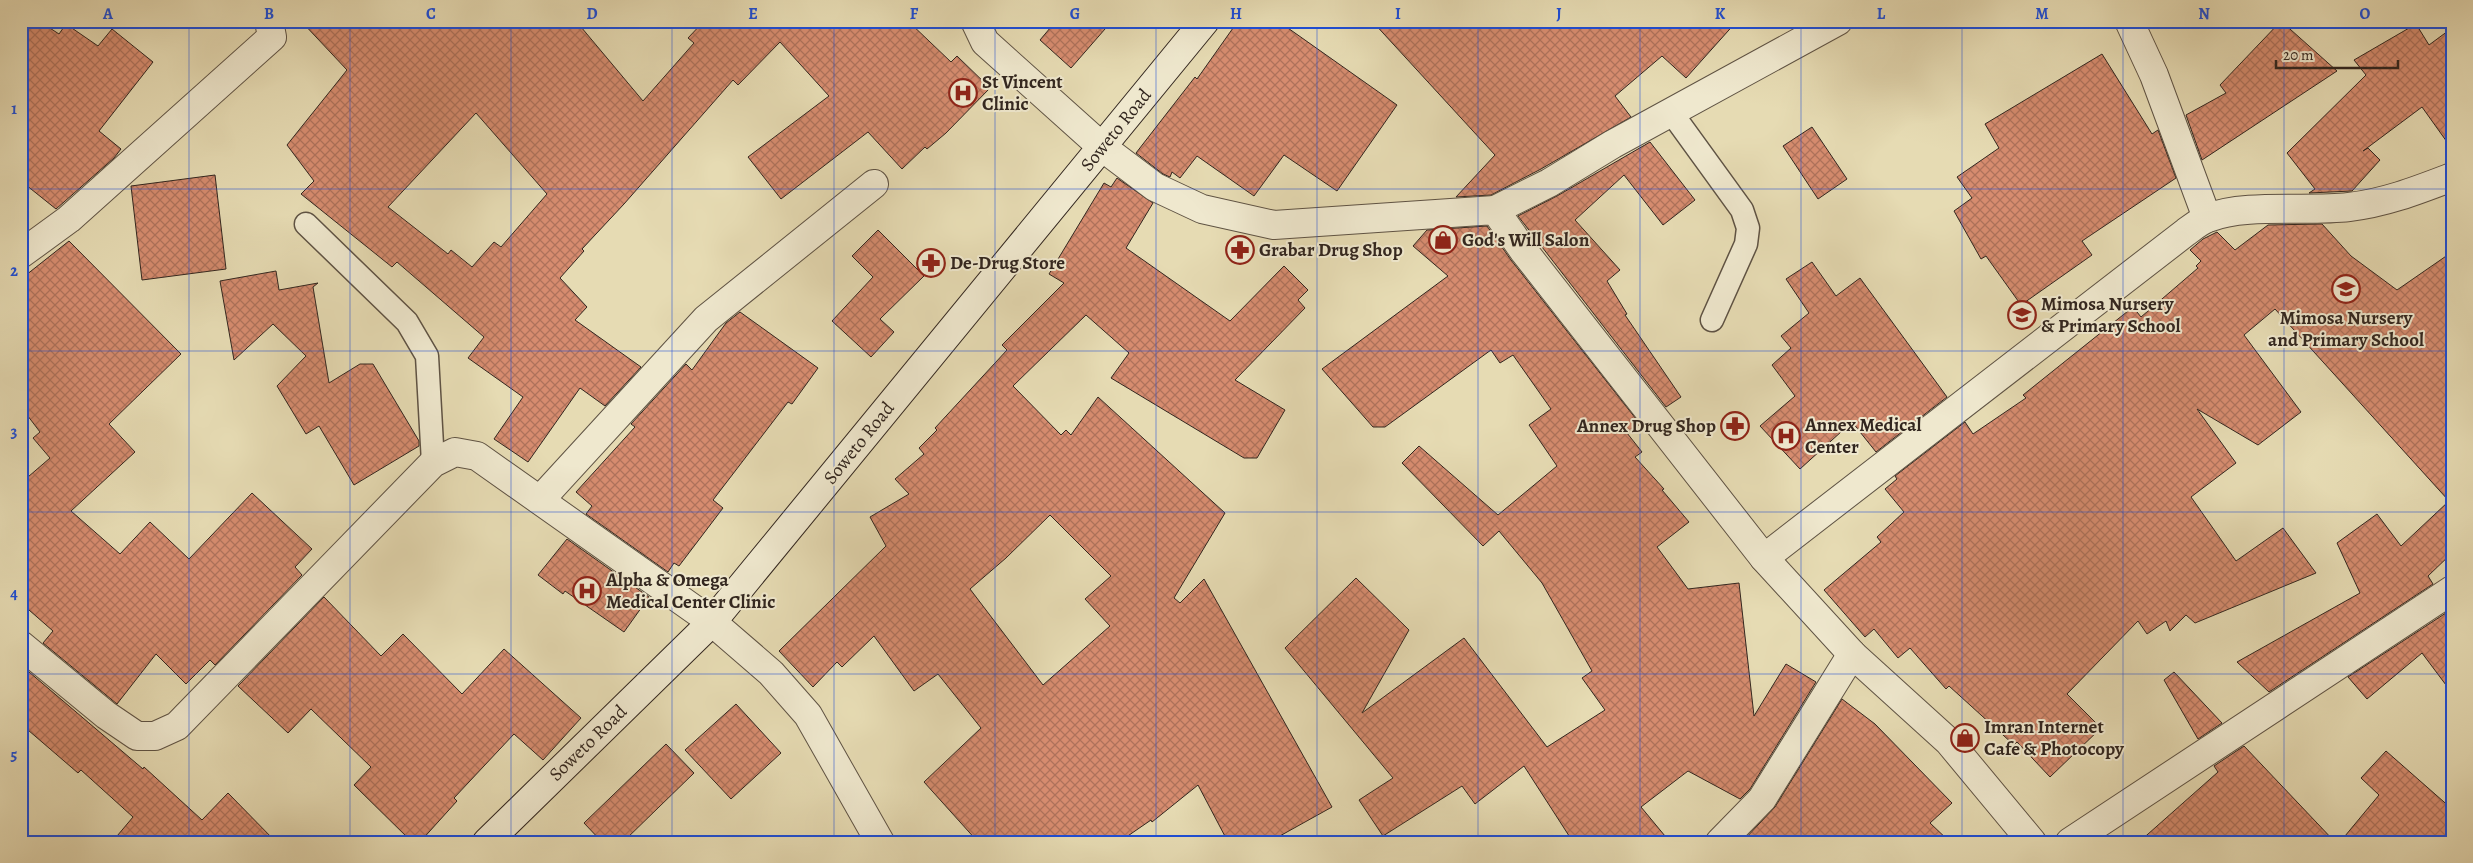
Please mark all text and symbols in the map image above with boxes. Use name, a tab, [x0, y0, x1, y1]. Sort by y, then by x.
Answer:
text: A	[102, 3, 114, 25]
text: B	[264, 3, 274, 25]
text: C	[426, 3, 436, 25]
text: D	[586, 3, 598, 25]
text: E	[748, 3, 758, 25]
text: F	[910, 3, 919, 25]
text: G	[1070, 3, 1080, 25]
text: H	[1230, 3, 1242, 25]
text: I	[1395, 3, 1401, 25]
text: J	[1556, 3, 1562, 25]
text: K	[1715, 3, 1726, 25]
text: L	[1877, 3, 1886, 25]
text: M	[2035, 3, 2049, 25]
text: N	[2198, 3, 2210, 25]
text: O	[2360, 3, 2371, 25]
scale bar	[2276, 38, 2398, 70]
text: 20 m	[2283, 45, 2314, 65]
place label: St Vincent Clinic	[982, 69, 1063, 117]
hospital icon: St Vincent Clinic	[948, 78, 978, 108]
street label: Soweto Road	[1075, 83, 1158, 177]
text: 1	[11, 98, 17, 120]
shop icon: God's Will Salon	[1428, 225, 1458, 255]
place label: God's Will Salon	[1462, 227, 1590, 253]
pharmacy icon: Grabar Drug Shop	[1225, 235, 1255, 265]
place label: Grabar Drug Shop	[1259, 237, 1403, 263]
pharmacy icon: De-Drug Store	[916, 248, 946, 278]
place label: De-Drug Store	[950, 250, 1065, 276]
text: 2	[10, 260, 18, 282]
school or university icon: Mimosa Nursery and Primary School	[2331, 274, 2361, 304]
place label: Mimosa Nursery & Primary School	[2041, 291, 2180, 339]
school or university icon: Mimosa Nursery & Primary School	[2007, 300, 2037, 330]
place label: Mimosa Nursery and Primary School	[2268, 305, 2424, 353]
street label: Soweto Road	[818, 396, 901, 490]
pharmacy icon: Annex Drug Shop	[1720, 411, 1750, 441]
place label: Annex Medical Center	[1804, 412, 1922, 460]
place label: Annex Drug Shop	[1576, 413, 1716, 439]
text: 3	[11, 421, 18, 443]
hospital icon: Annex Medical Center	[1771, 421, 1801, 451]
place label: Alpha & Omega Medical Center Clinic	[605, 567, 776, 615]
hospital icon: Alpha & Omega Medical Center Clinic	[572, 576, 602, 606]
text: 4	[10, 583, 18, 605]
street label: Soweto Road	[543, 699, 633, 787]
place label: Imran Internet Cafe & Photocopy	[1984, 714, 2125, 762]
shop icon: Imran Internet Cafe & Photocopy	[1950, 723, 1980, 753]
text: 5	[11, 744, 18, 766]

